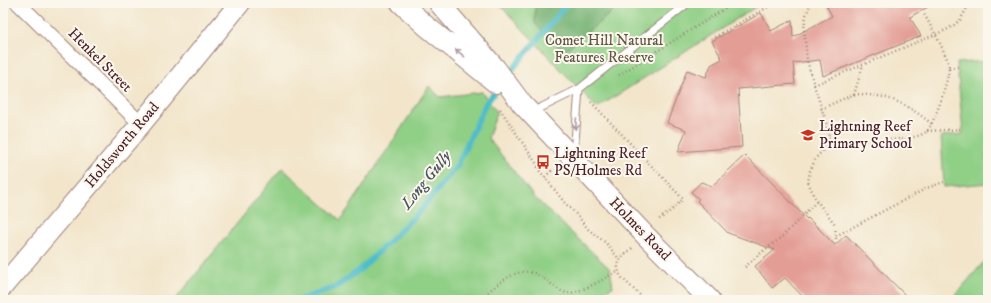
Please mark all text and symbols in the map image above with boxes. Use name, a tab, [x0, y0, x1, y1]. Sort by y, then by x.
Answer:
street label: Henkel Street	[64, 24, 136, 96]
park label: Comet Hill Natural Features Reserve	[545, 31, 664, 67]
one-way arrow	[455, 49, 465, 58]
street label: Holdsworth Road	[81, 98, 164, 192]
one-way arrow	[573, 117, 580, 130]
place label: Lightning Reef Primary School	[819, 117, 913, 153]
school or university icon: Lightning Reef Primary School	[800, 127, 816, 143]
place label: Lightning Reef PS/Holmes Rd	[554, 144, 648, 180]
water label: Long Gully	[396, 146, 457, 214]
bus stop icon: Lightning Reef PS/Holmes Rd	[535, 154, 551, 170]
street label: Holmes Road	[605, 193, 675, 265]

